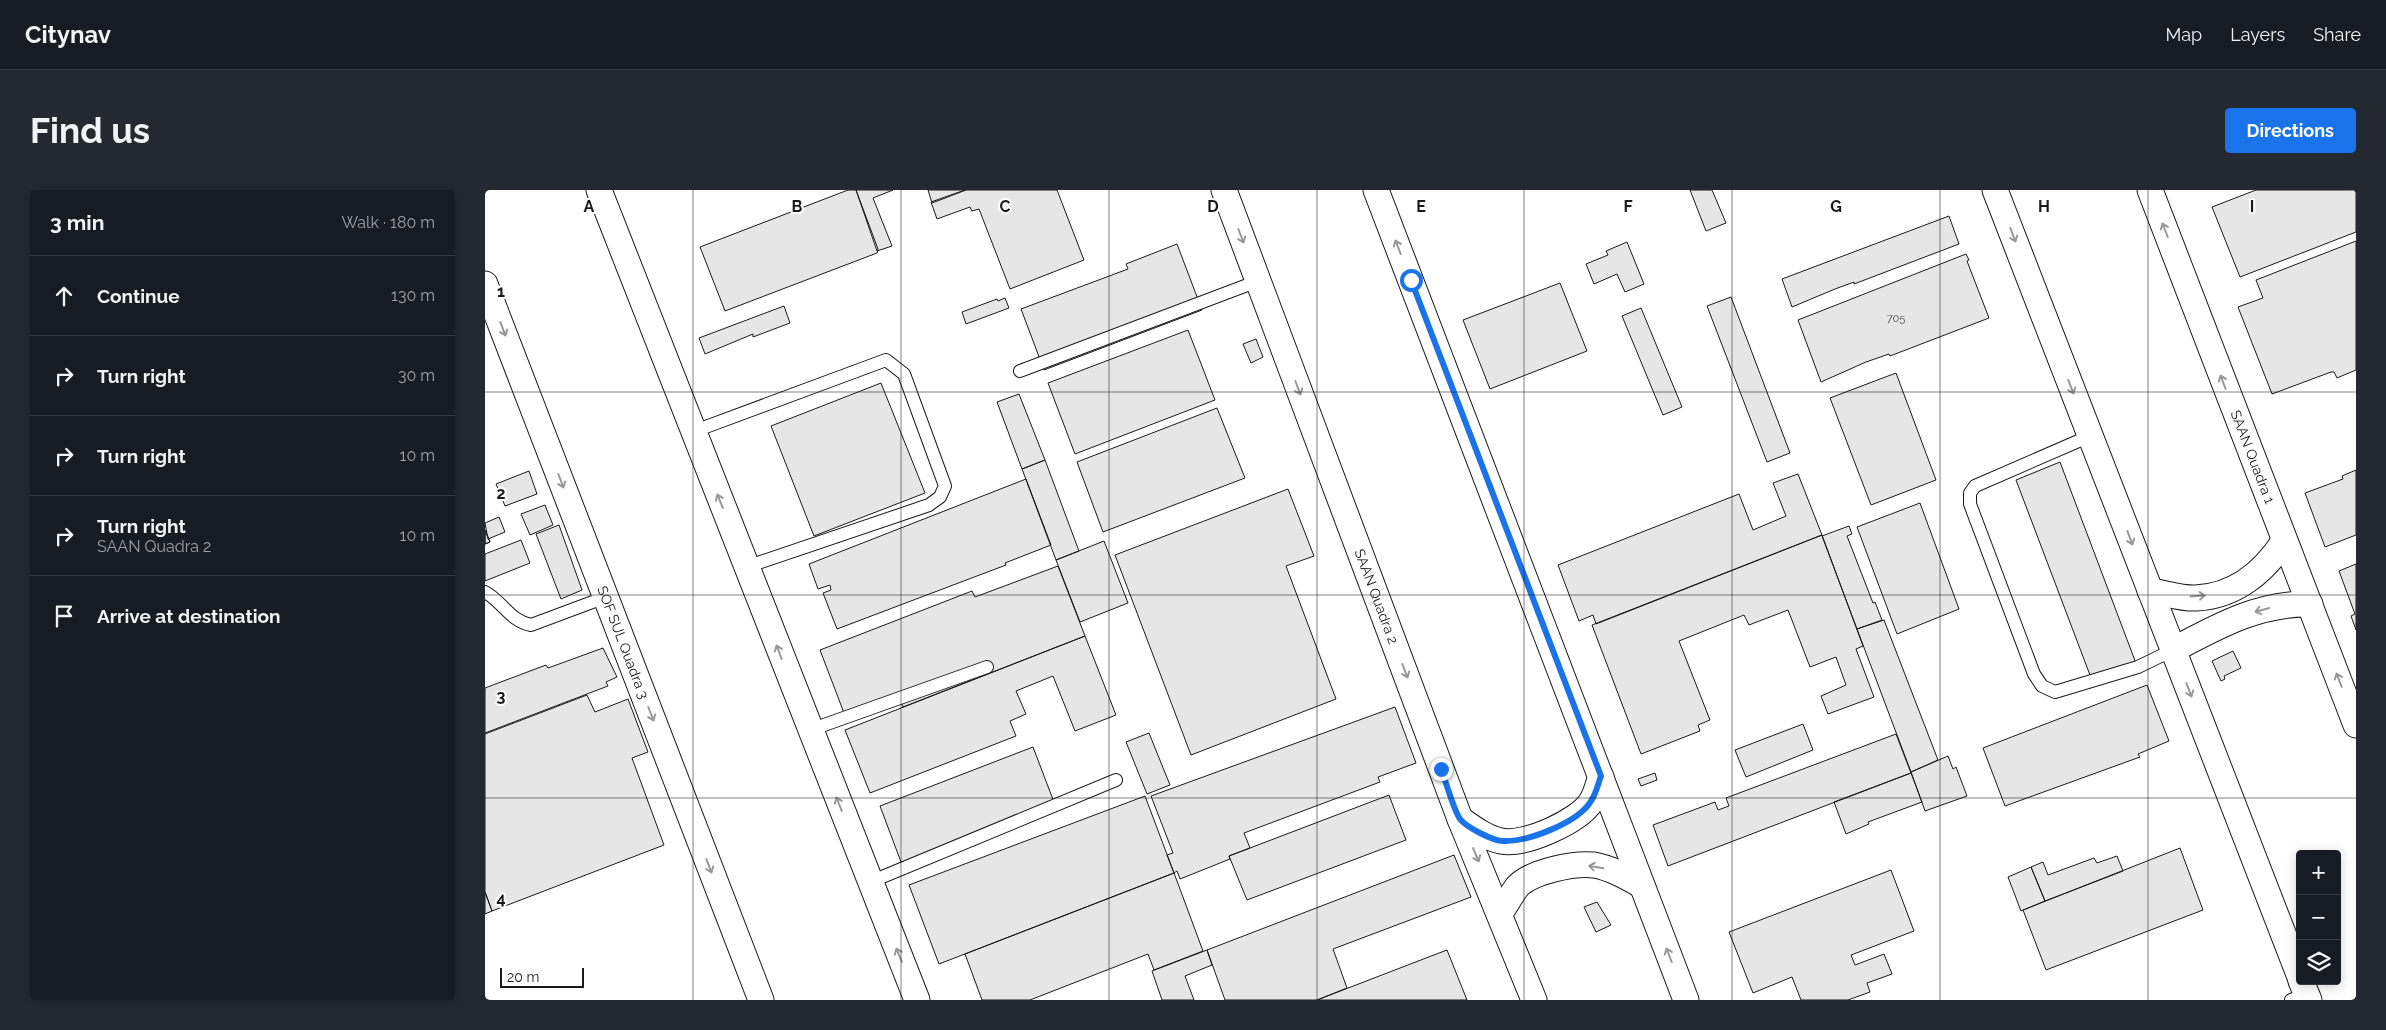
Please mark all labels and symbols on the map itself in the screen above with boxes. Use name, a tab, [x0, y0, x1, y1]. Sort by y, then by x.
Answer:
text: A	[584, 197, 595, 216]
text: B	[792, 197, 803, 216]
text: C	[1000, 197, 1011, 216]
text: D	[1207, 197, 1219, 216]
text: E	[1416, 197, 1426, 216]
text: F	[1623, 197, 1633, 216]
text: G	[1830, 197, 1842, 216]
text: H	[2038, 197, 2050, 216]
text: I	[2250, 197, 2254, 216]
one-way arrow	[2160, 223, 2169, 238]
one-way arrow	[1237, 227, 1246, 243]
one-way arrow	[2009, 227, 2018, 243]
one-way arrow	[1393, 240, 1402, 255]
route start	[1400, 269, 1423, 292]
text: 1	[497, 282, 505, 301]
house number: 705	[1887, 312, 1905, 325]
one-way arrow	[499, 322, 508, 337]
one-way arrow	[2218, 374, 2227, 390]
one-way arrow	[1294, 379, 1303, 395]
one-way arrow	[2067, 379, 2076, 394]
street label: SAAN Quadra 1	[2228, 408, 2278, 506]
one-way arrow	[557, 473, 566, 488]
text: 2	[496, 484, 506, 503]
one-way arrow	[715, 494, 724, 509]
one-way arrow	[2126, 530, 2135, 546]
street label: SAAN Quadra 2	[1351, 547, 1402, 646]
street label: SOF SUL Quadra 3	[594, 584, 652, 701]
one-way arrow	[2190, 592, 2206, 601]
one-way arrow	[2255, 605, 2271, 615]
one-way arrow	[774, 645, 783, 660]
one-way arrow	[1401, 663, 1410, 678]
one-way arrow	[2334, 673, 2343, 688]
one-way arrow	[2185, 682, 2194, 697]
text: 3	[497, 687, 506, 706]
one-way arrow	[647, 706, 656, 722]
route end	[1430, 758, 1453, 781]
one-way arrow	[834, 797, 843, 812]
one-way arrow	[1471, 847, 1481, 862]
one-way arrow	[705, 858, 714, 873]
one-way arrow	[1589, 862, 1605, 872]
text: 4	[496, 889, 506, 908]
one-way arrow	[1663, 947, 1672, 962]
one-way arrow	[894, 948, 903, 963]
scale bar	[500, 965, 584, 988]

